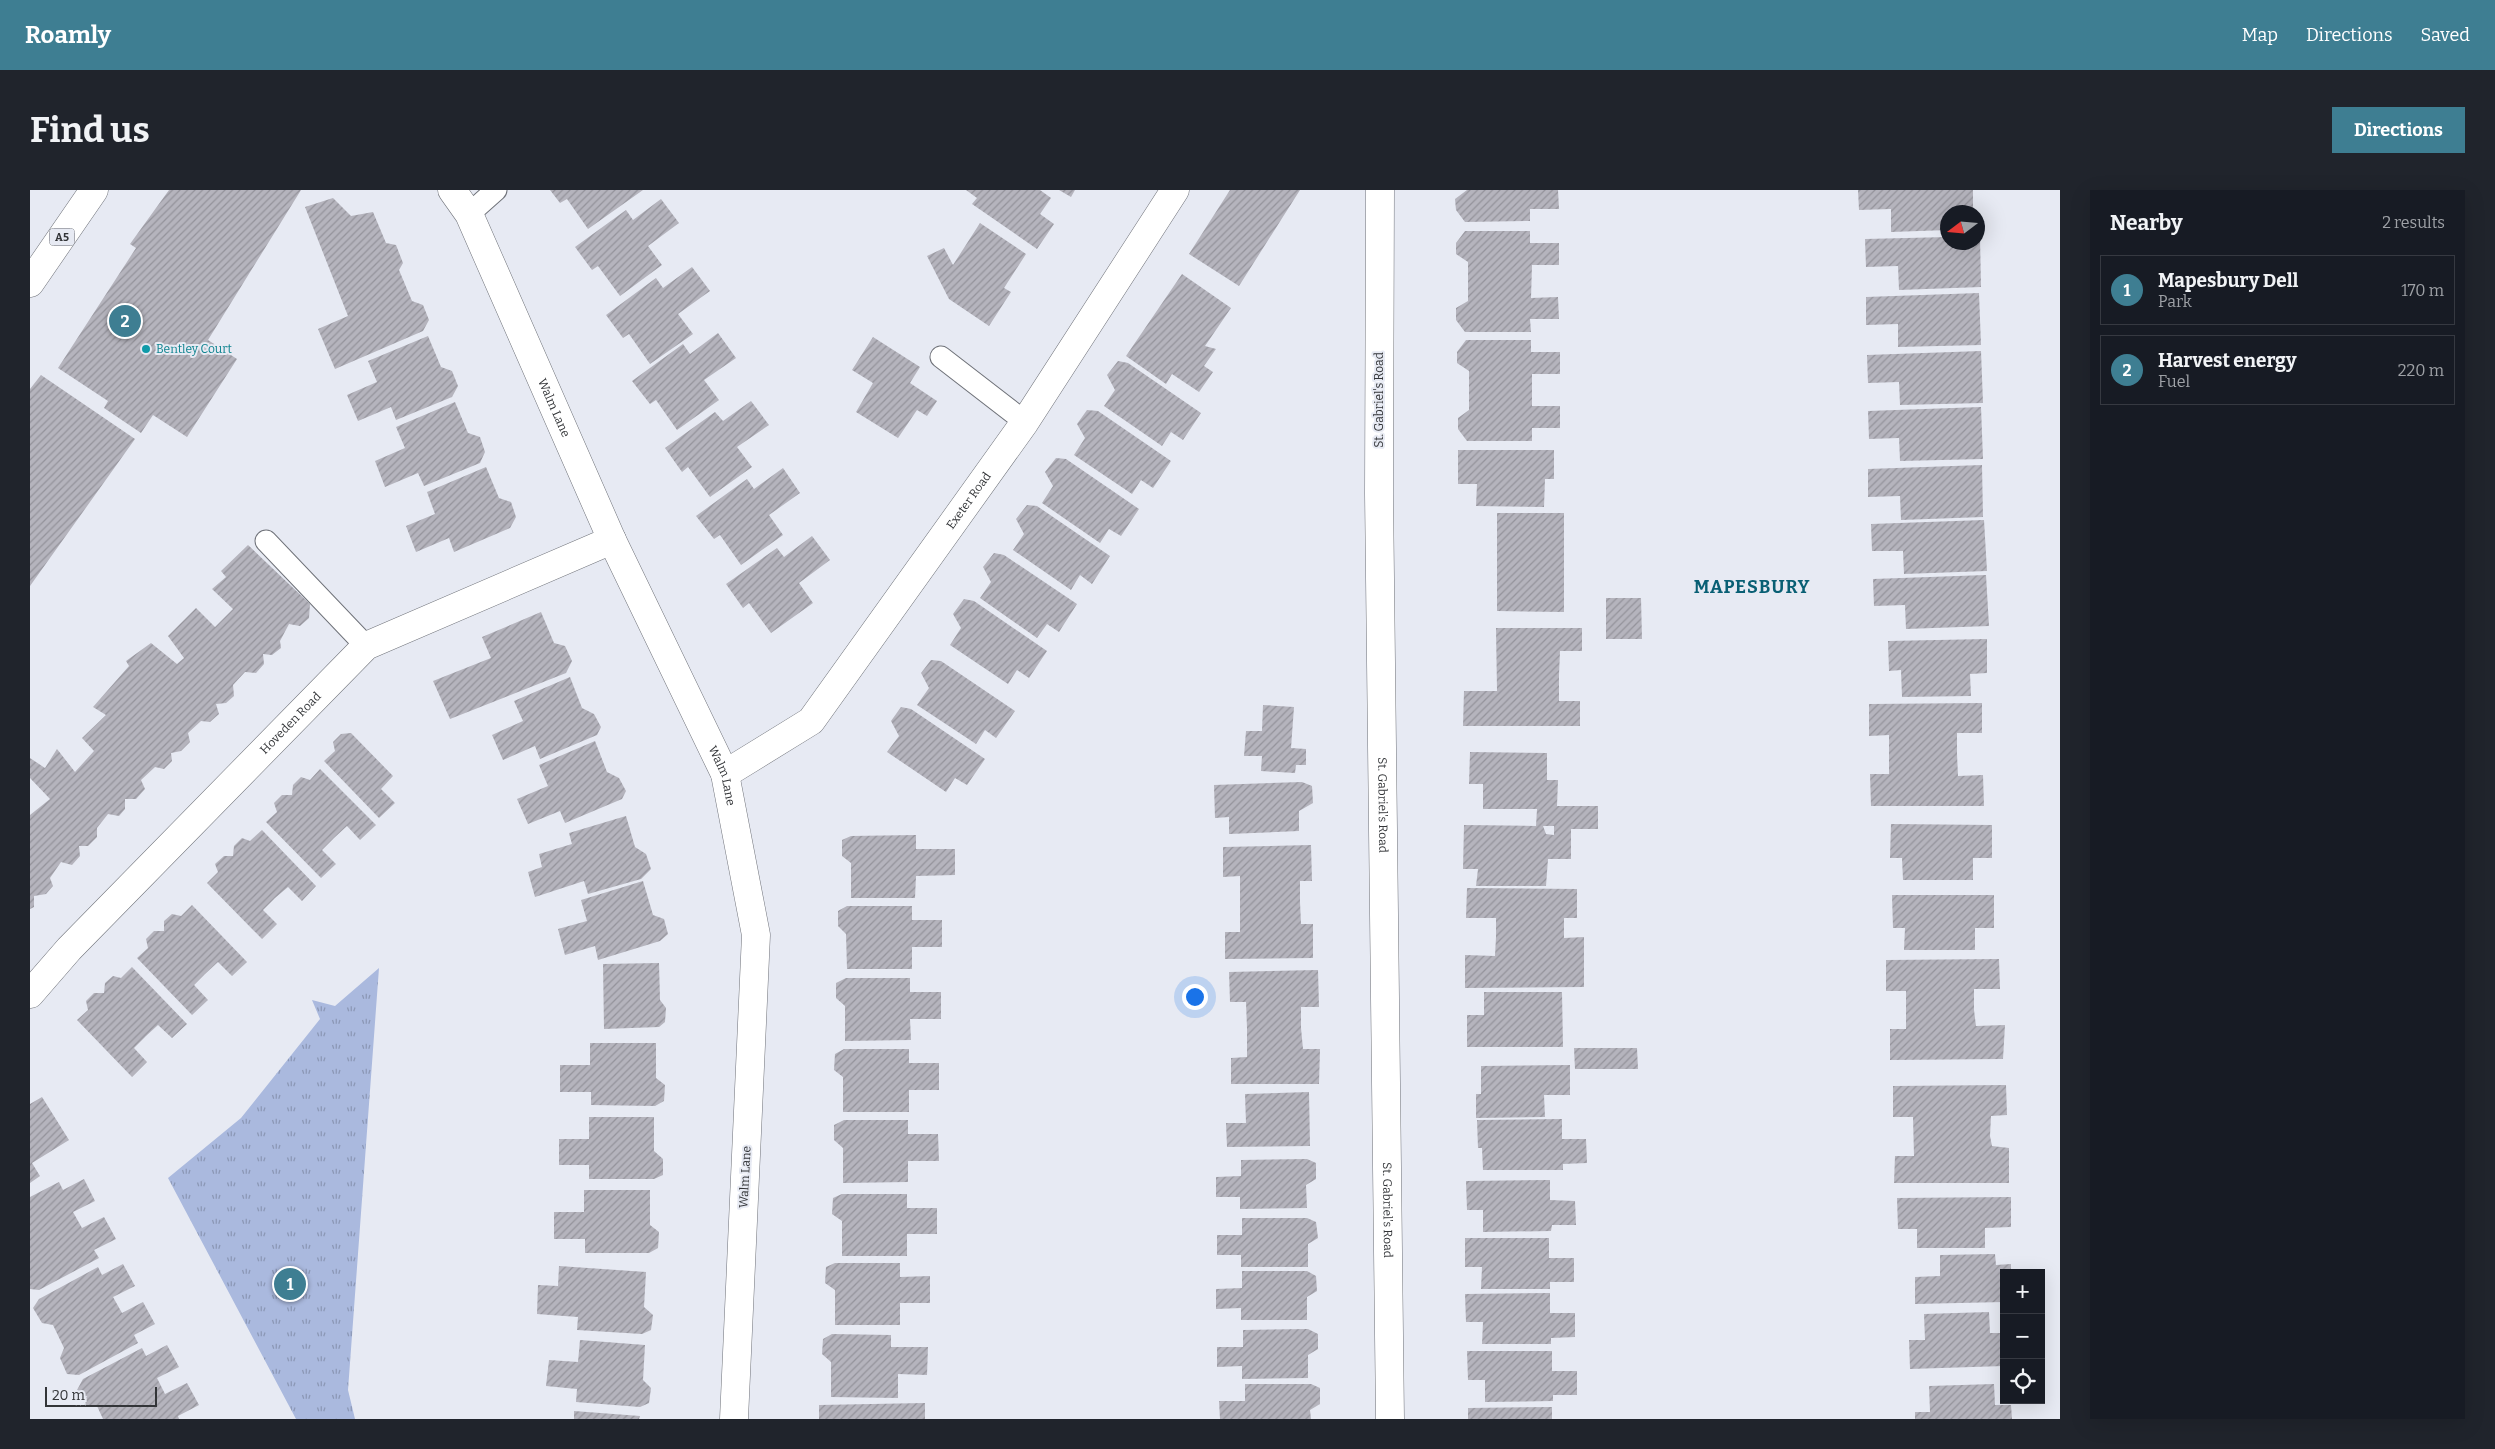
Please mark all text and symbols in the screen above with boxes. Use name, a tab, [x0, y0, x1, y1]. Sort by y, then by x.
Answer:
text: Roamly	[25, 21, 111, 49]
text: Map	[2242, 24, 2278, 46]
text: Directions	[2306, 24, 2393, 46]
text: Saved	[2421, 24, 2470, 46]
button: Directions	[2332, 107, 2465, 153]
text: Find us	[30, 109, 150, 151]
north arrow	[1940, 205, 1985, 250]
text: Nearby	[2110, 210, 2183, 236]
text: 2 results	[2382, 213, 2445, 232]
road number: A5	[50, 228, 74, 246]
text: Mapesbury Dell	[2158, 269, 2298, 292]
text: 1	[2124, 281, 2130, 300]
text: 170 m	[2401, 281, 2444, 300]
text: Park	[2158, 292, 2192, 311]
pin: 2	[109, 302, 141, 340]
place label: Bentley Court	[156, 342, 233, 356]
marker: Bentley Court	[140, 343, 152, 355]
text: Harvest energy	[2158, 349, 2296, 372]
street label: St. Gabriel's Road	[1372, 352, 1386, 448]
text: 2	[2122, 361, 2132, 380]
text: 220 m	[2398, 361, 2444, 380]
text: Fuel	[2158, 372, 2190, 391]
street label: Walm Lane	[535, 376, 573, 439]
street label: Exeter Road	[944, 469, 994, 532]
district label: MAPESBURY	[1694, 576, 1810, 598]
street label: Hoveden Road	[257, 689, 324, 757]
street label: Walm Lane	[705, 744, 738, 807]
street label: St. Gabriel's Road	[1375, 757, 1390, 853]
your location	[1182, 984, 1208, 1010]
street label: Walm Lane	[736, 1145, 754, 1209]
street label: St. Gabriel's Road	[1380, 1162, 1395, 1258]
pin: 1	[274, 1265, 306, 1303]
map controls	[2000, 1269, 2045, 1404]
button: +	[2000, 1269, 2045, 1314]
button: −	[2000, 1314, 2045, 1359]
button: locate	[2000, 1359, 2045, 1404]
scale bar	[45, 1384, 158, 1407]
text: 20 m	[52, 1387, 85, 1404]

